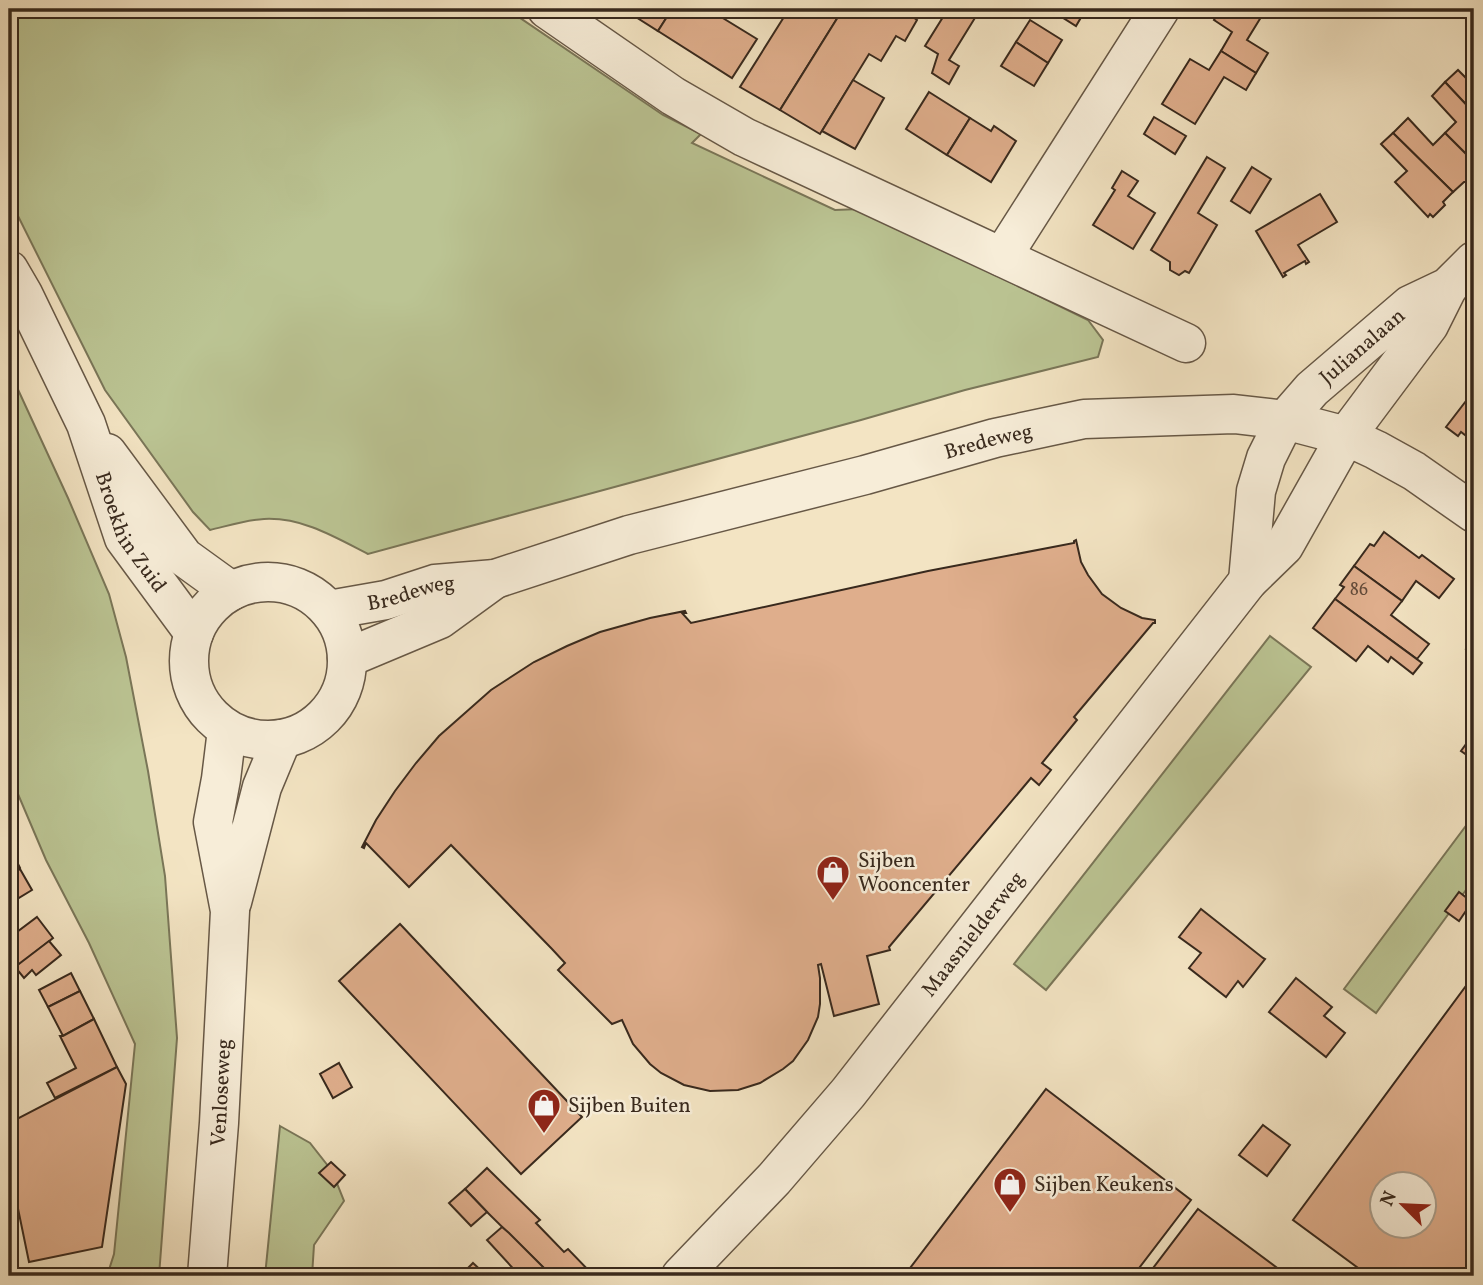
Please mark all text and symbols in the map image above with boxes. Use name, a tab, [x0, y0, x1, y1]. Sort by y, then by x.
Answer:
street label: Julianalaan	[1314, 302, 1412, 392]
street label: Bredeweg	[941, 417, 1035, 468]
street label: Broekhin Zuid	[87, 468, 173, 599]
street label: Bredeweg	[365, 569, 456, 619]
house number: 86	[1350, 578, 1368, 603]
place label: Sijben Wooncenter	[858, 847, 970, 900]
shop icon: Sijben Wooncenter	[814, 853, 852, 902]
street label: Maasnielderweg	[915, 866, 1032, 1003]
street label: Venloseweg	[204, 1038, 239, 1148]
shop icon: Sijben Buiten	[525, 1086, 563, 1135]
place label: Sijben Buiten	[568, 1092, 691, 1121]
shop icon: Sijben Keukens	[991, 1165, 1029, 1214]
north arrow	[1368, 1170, 1438, 1240]
place label: Sijben Keukens	[1034, 1171, 1174, 1200]
text: N	[1375, 1187, 1404, 1210]

